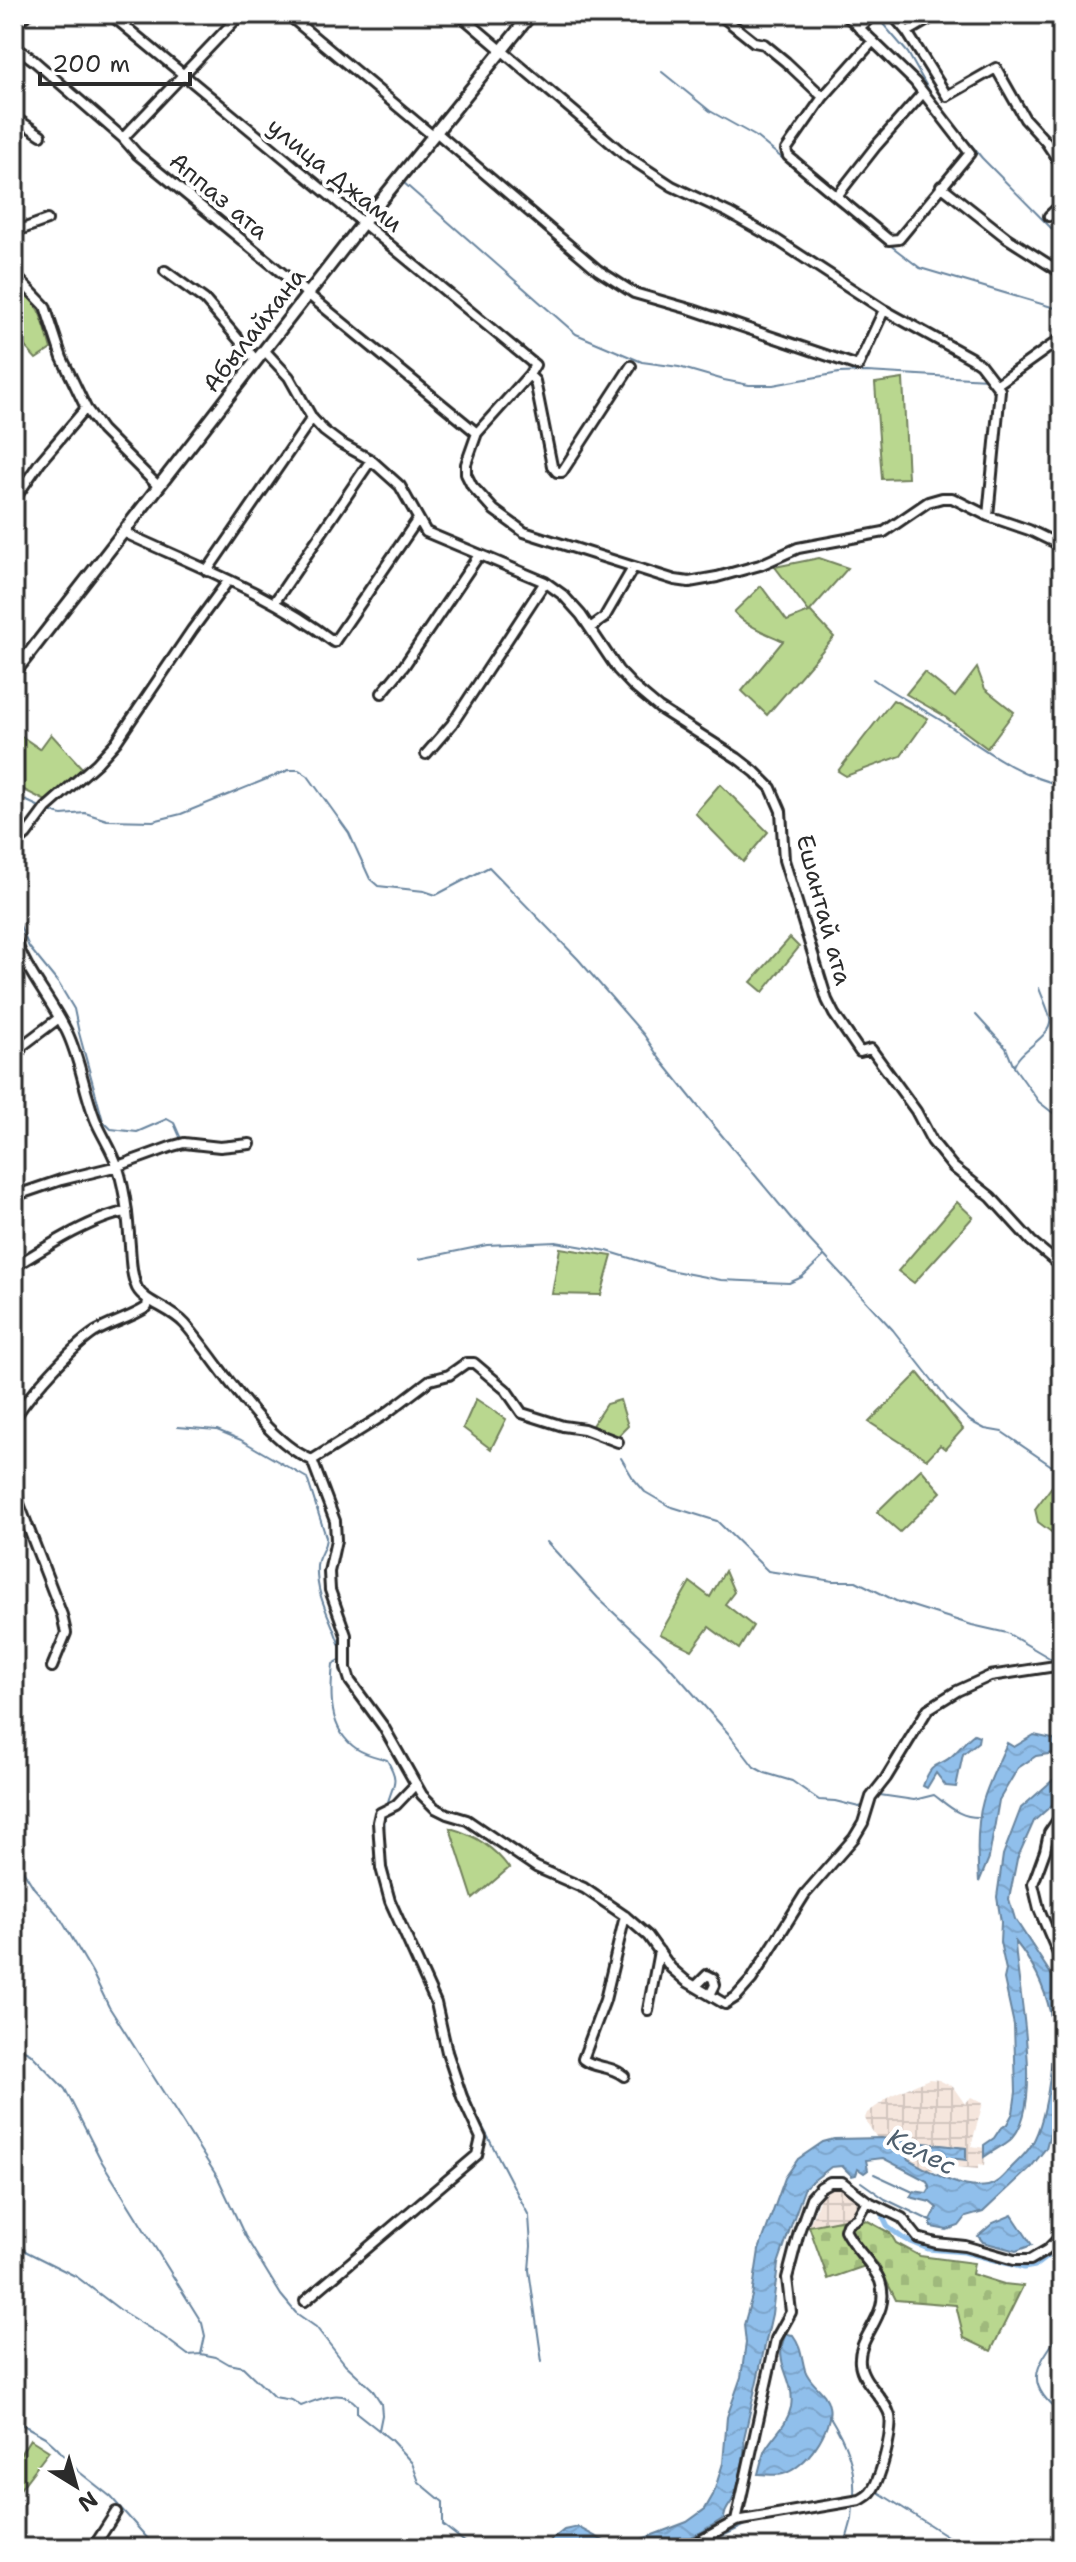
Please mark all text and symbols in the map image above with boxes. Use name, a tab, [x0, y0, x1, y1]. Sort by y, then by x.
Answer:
scale bar	[40, 36, 190, 86]
text: 200 m	[52, 48, 130, 80]
street label: улица Джами	[260, 110, 410, 240]
street label: Аппаз ата	[163, 145, 275, 247]
street label: Абылайхана	[195, 261, 313, 399]
street label: Ешантай ата	[789, 831, 859, 989]
water label: Келес	[882, 2119, 962, 2183]
north arrow	[36, 2446, 116, 2526]
text: N	[72, 2485, 103, 2518]

